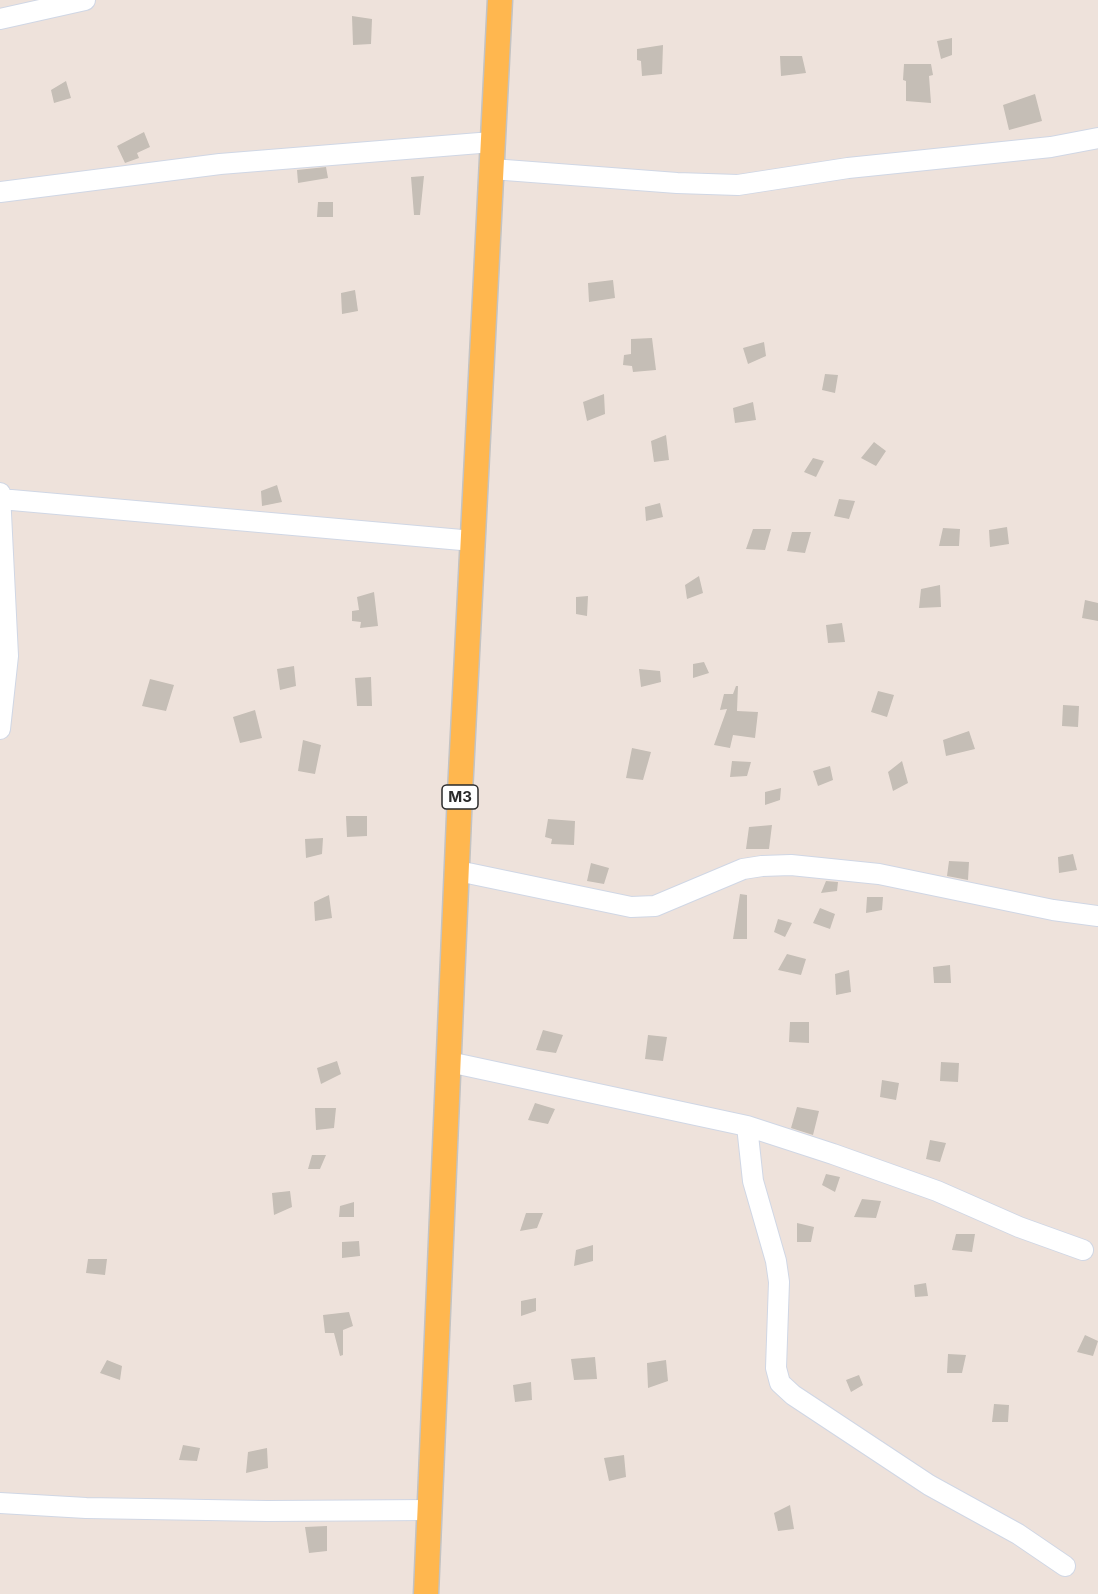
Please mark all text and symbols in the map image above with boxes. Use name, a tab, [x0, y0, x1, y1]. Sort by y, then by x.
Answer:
road number: M3	[442, 785, 478, 809]

